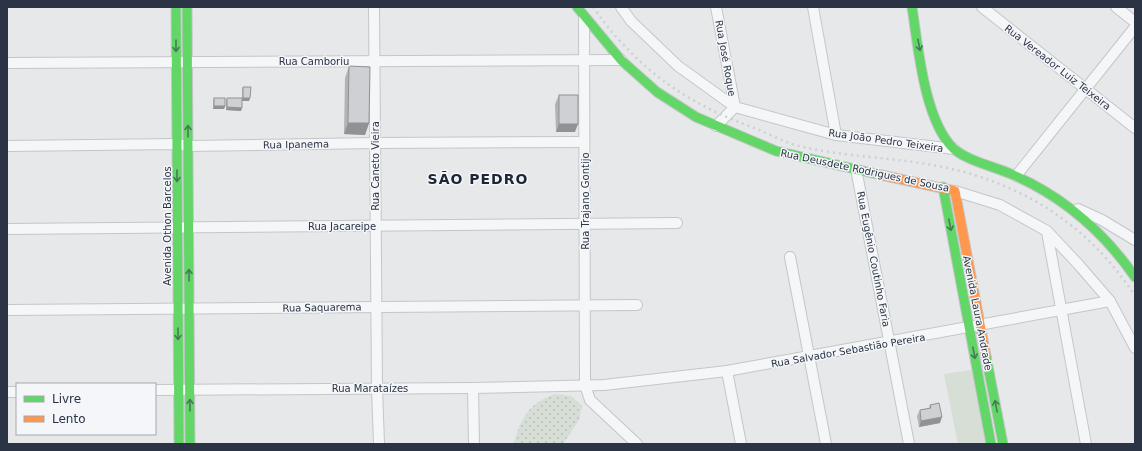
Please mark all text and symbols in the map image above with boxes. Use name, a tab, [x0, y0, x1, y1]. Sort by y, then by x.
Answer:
street label: Rua José Roque	[713, 19, 738, 97]
street label: Rua Vereador Luiz Teixeira	[1003, 23, 1113, 112]
one-way arrow	[915, 38, 923, 51]
one-way arrow	[172, 39, 180, 52]
street label: Rua Camboriu	[279, 56, 349, 67]
street label: Rua Caneto Vieira	[370, 121, 381, 211]
one-way arrow	[184, 125, 192, 138]
street label: Rua João Pedro Teixeira	[828, 127, 944, 154]
street label: Rua Ipanema	[263, 138, 329, 151]
street label: Rua Deusdete Rodrigues de Sousa	[780, 147, 950, 194]
street label: Rua Trajano Gontijo	[580, 152, 591, 250]
street label: Avenida Othon Barcelos	[162, 166, 173, 286]
one-way arrow	[173, 169, 181, 182]
district label: SÃO PEDRO	[428, 171, 528, 187]
street label: Rua Eugênio Coutinho Faria	[855, 190, 892, 328]
one-way arrow	[946, 218, 954, 231]
street label: Rua Jacareipe	[308, 221, 376, 232]
street label: Avenida Laura Andrade	[961, 255, 994, 371]
one-way arrow	[185, 269, 193, 282]
street label: Rua Saquarema	[282, 301, 362, 314]
one-way arrow	[174, 327, 182, 340]
street label: Rua Salvador Sebastião Pereira	[770, 331, 926, 369]
one-way arrow	[970, 346, 978, 359]
legend	[16, 383, 156, 435]
street label: Rua Marataízes	[332, 383, 408, 394]
text: Livre	[52, 392, 81, 406]
one-way arrow	[186, 399, 194, 412]
one-way arrow	[992, 400, 1000, 413]
text: Lento	[52, 412, 86, 426]

